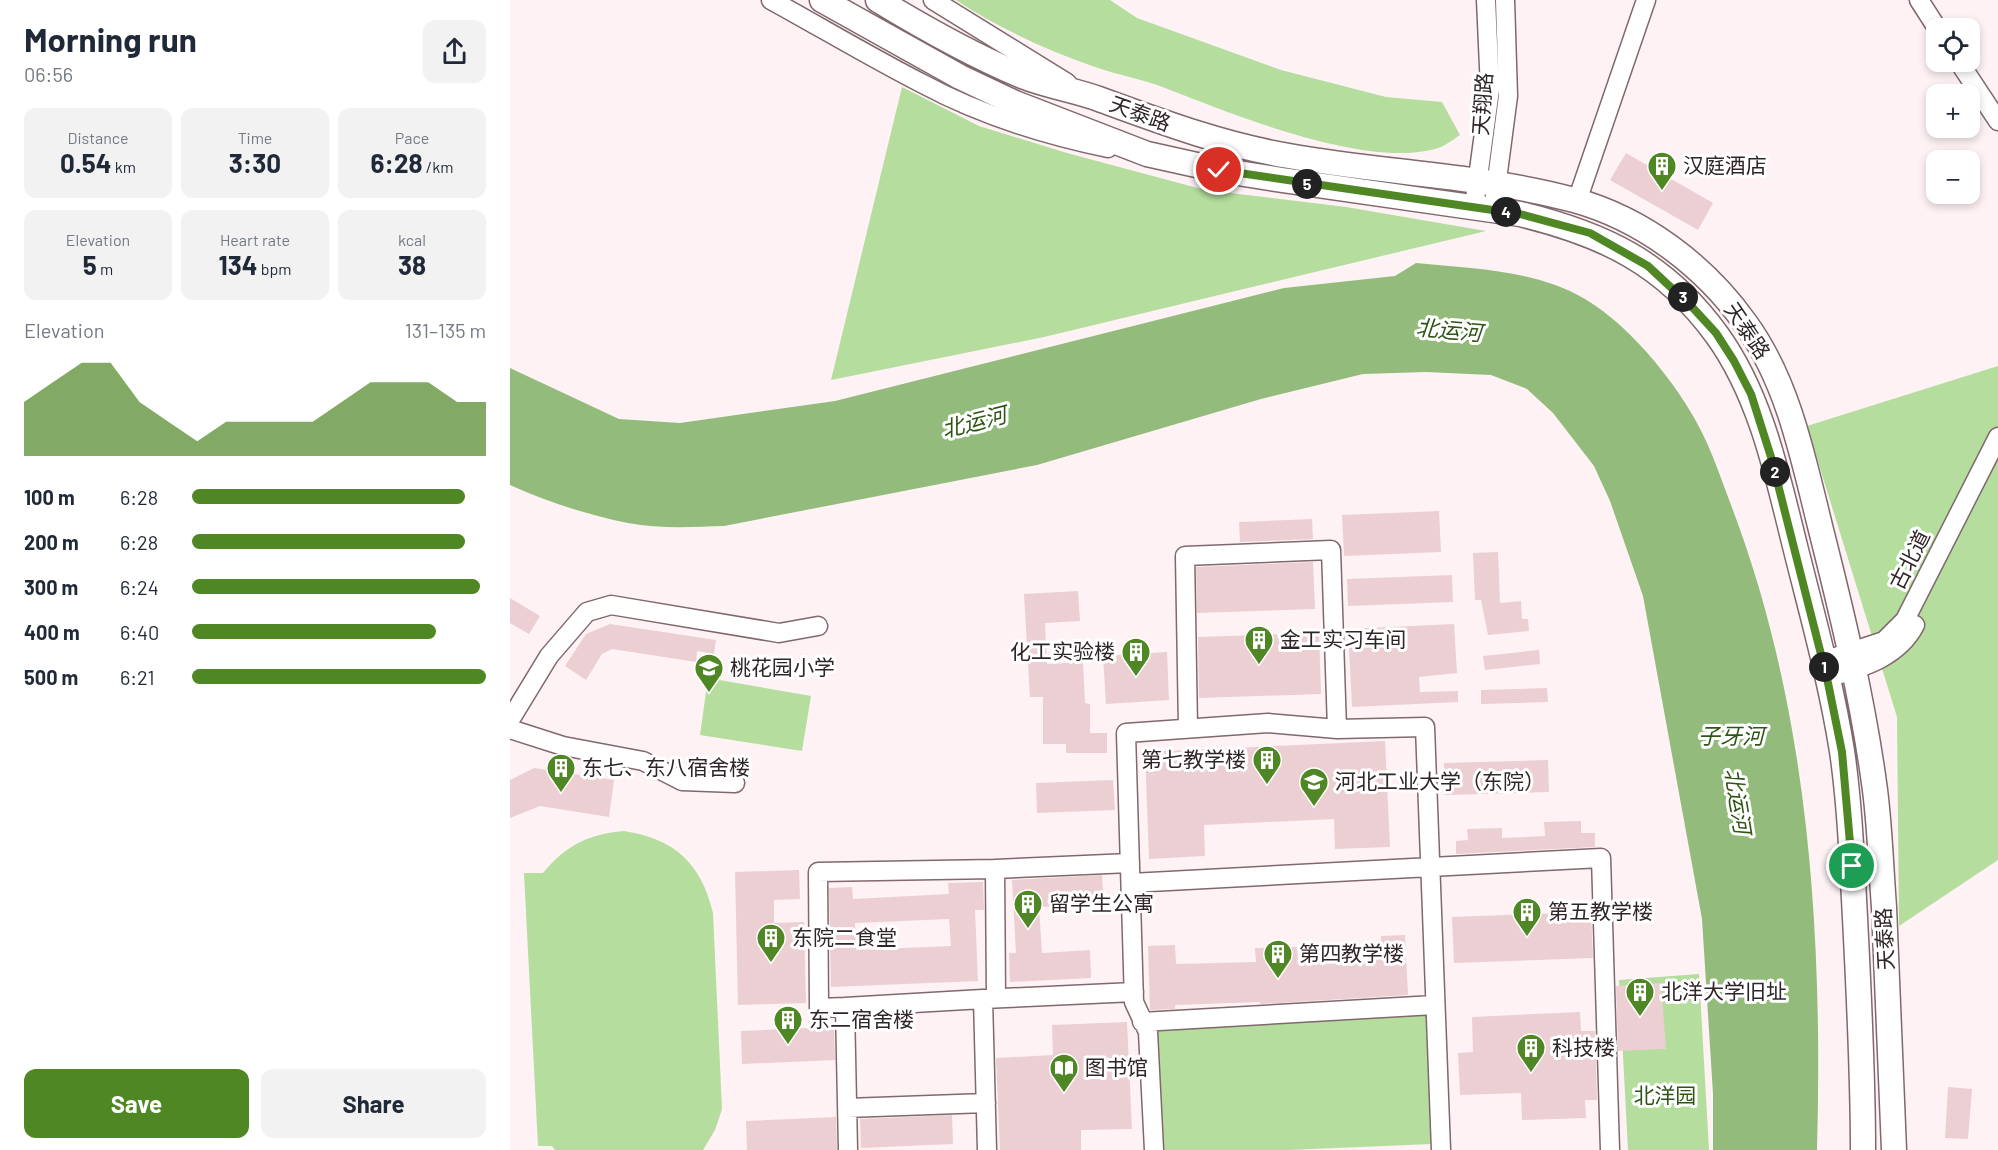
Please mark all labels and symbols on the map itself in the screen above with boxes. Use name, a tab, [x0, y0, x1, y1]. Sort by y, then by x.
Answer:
street label: 天翔路	[1467, 72, 1496, 136]
street label: 天泰路	[1107, 90, 1174, 135]
pin	[1193, 144, 1244, 195]
building icon: 汉庭酒店	[1646, 150, 1678, 192]
place label: 汉庭酒店	[1683, 152, 1767, 177]
pin: 5	[1292, 169, 1322, 199]
pin: 4	[1491, 197, 1521, 227]
pin: 3	[1668, 282, 1698, 312]
street label: 天泰路	[1720, 297, 1776, 363]
water label: 北运河	[1415, 313, 1487, 345]
water label: 北运河	[939, 399, 1013, 442]
pin: 2	[1760, 457, 1790, 487]
street label: 古北道	[1883, 526, 1934, 593]
building icon: 金工实习车间	[1243, 624, 1275, 666]
place label: 金工实习车间	[1280, 626, 1406, 651]
building icon: 化工实验楼	[1120, 636, 1152, 678]
place label: 化工实验楼	[1010, 638, 1115, 663]
school or university icon: 桃花园小学	[693, 652, 725, 694]
pin: 1	[1809, 652, 1839, 682]
place label: 桃花园小学	[730, 654, 835, 679]
water label: 子牙河	[1698, 722, 1768, 748]
building icon: 第七教学楼	[1251, 744, 1283, 786]
place label: 第七教学楼	[1141, 746, 1246, 771]
building icon: 东七、东八宿舍楼	[545, 752, 577, 794]
place label: 东七、东八宿舍楼	[582, 754, 750, 779]
school or university icon: 河北工业大学（东院）	[1298, 766, 1330, 808]
water label: 北运河	[1721, 766, 1758, 839]
place label: 河北工业大学（东院）	[1335, 768, 1545, 793]
pin	[1826, 840, 1877, 891]
building icon: 留学生公寓	[1012, 888, 1044, 930]
place label: 留学生公寓	[1049, 890, 1154, 915]
building icon: 第五教学楼	[1511, 896, 1543, 938]
place label: 第五教学楼	[1548, 898, 1653, 923]
street label: 天泰路	[1869, 907, 1898, 971]
building icon: 东院二食堂	[755, 922, 787, 964]
place label: 东院二食堂	[792, 924, 897, 949]
building icon: 第四教学楼	[1262, 938, 1294, 980]
place label: 第四教学楼	[1299, 940, 1404, 965]
building icon: 北洋大学旧址	[1624, 976, 1656, 1018]
place label: 北洋大学旧址	[1661, 978, 1787, 1003]
building icon: 东二宿舍楼	[772, 1004, 804, 1046]
place label: 东二宿舍楼	[809, 1006, 914, 1031]
building icon: 科技楼	[1515, 1032, 1547, 1074]
place label: 科技楼	[1552, 1034, 1615, 1059]
library icon: 图书馆	[1048, 1052, 1080, 1094]
place label: 图书馆	[1085, 1054, 1148, 1079]
park label: 北洋园	[1634, 1082, 1697, 1107]

